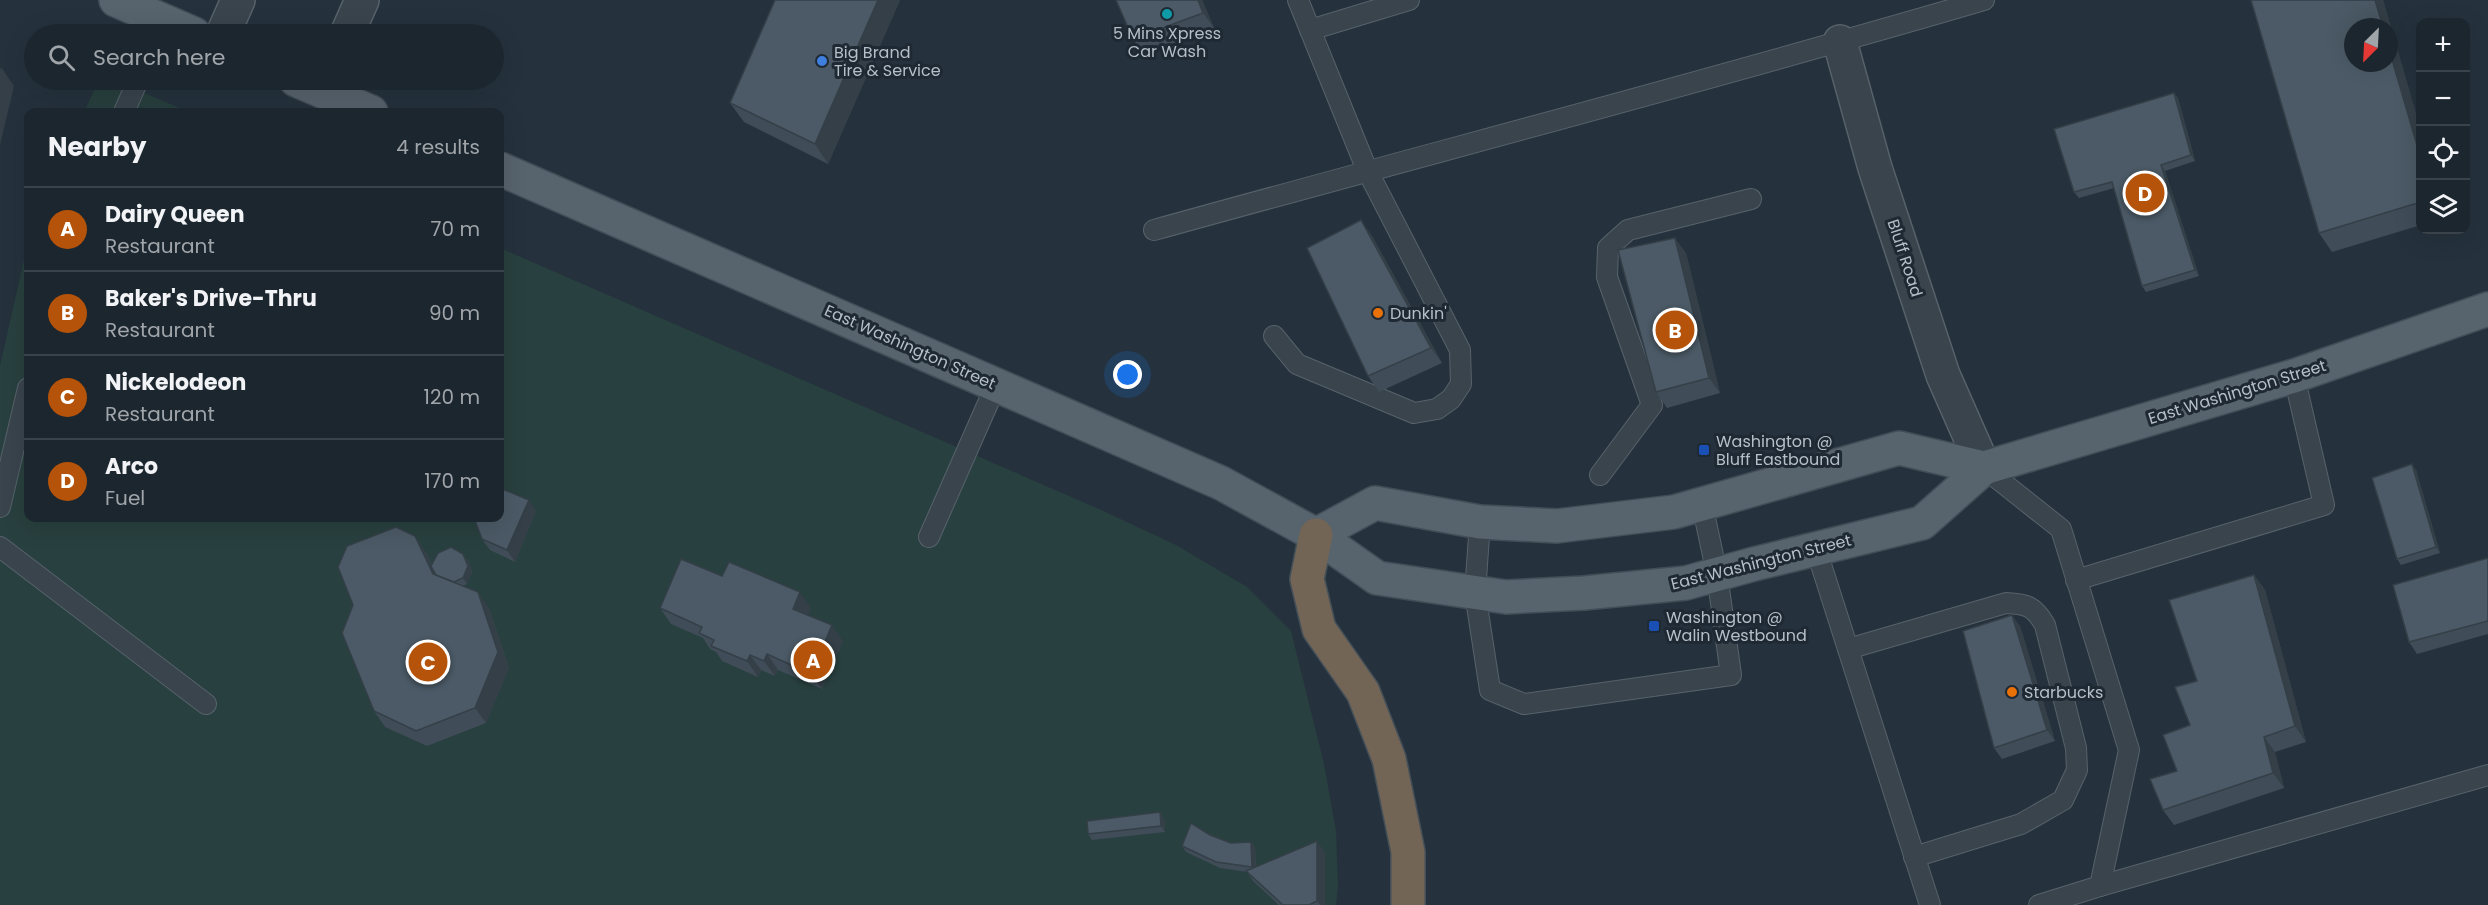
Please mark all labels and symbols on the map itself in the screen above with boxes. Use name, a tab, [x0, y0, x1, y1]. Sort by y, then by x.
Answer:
marker: 5 Mins Xpress Car Wash	[1160, 7, 1174, 21]
north arrow	[2344, 18, 2398, 72]
place label: 5 Mins Xpress Car Wash	[1113, 22, 1221, 63]
place label: Big Brand Tire & Service	[834, 41, 941, 82]
marker: Big Brand Tire & Service	[815, 54, 829, 68]
pin: D	[2126, 170, 2164, 216]
street label: Bluff Road	[1882, 216, 1928, 300]
street label: East Washington Street	[821, 299, 999, 395]
place label: Dunkin'	[1390, 302, 1447, 325]
marker: Dunkin'	[1371, 306, 1385, 320]
pin: B	[1656, 308, 1694, 352]
street label: East Washington Street	[2145, 354, 2329, 430]
your location	[1113, 360, 1142, 389]
place label: Washington @ Bluff Eastbound	[1716, 430, 1840, 471]
marker: Washington @ Bluff Eastbound	[1697, 443, 1711, 457]
street label: East Washington Street	[1669, 528, 1854, 596]
place label: Washington @ Walin Westbound	[1666, 606, 1807, 647]
marker: Washington @ Walin Westbound	[1647, 619, 1661, 633]
pin: A	[794, 638, 832, 682]
pin: C	[408, 640, 448, 684]
place label: Starbucks	[2024, 681, 2103, 704]
marker: Starbucks	[2005, 685, 2019, 699]

